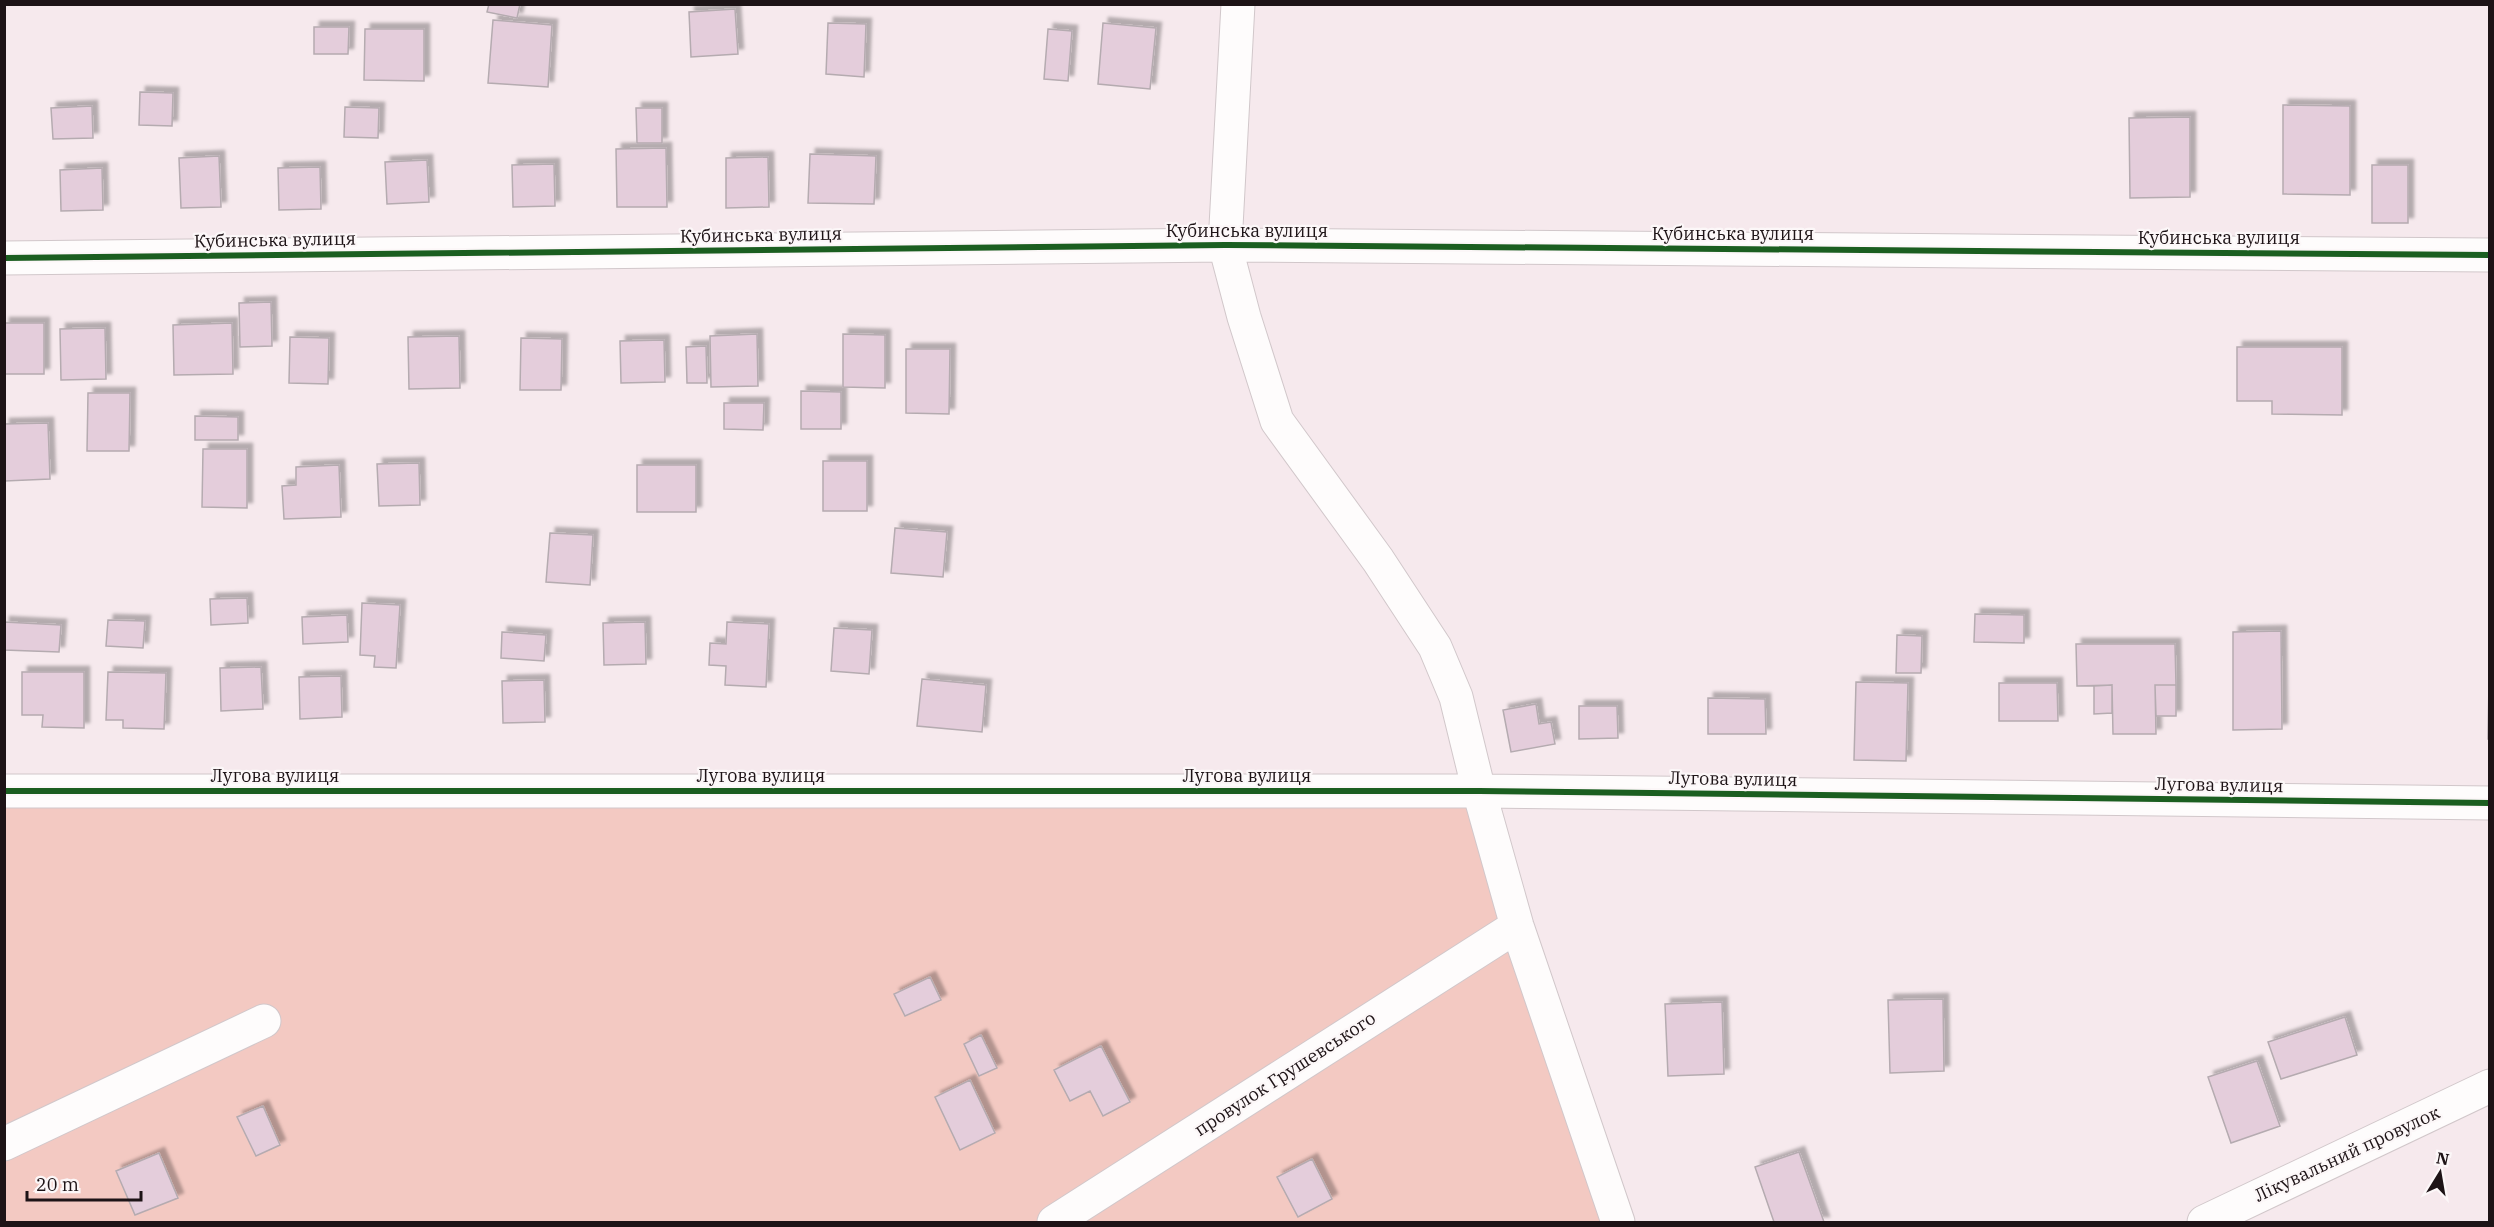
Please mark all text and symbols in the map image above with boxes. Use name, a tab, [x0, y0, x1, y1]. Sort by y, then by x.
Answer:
street label: Кубинська вулиця	[1166, 219, 1328, 242]
street label: Кубинська вулиця	[680, 222, 842, 247]
street label: Кубинська вулиця	[1652, 222, 1814, 245]
street label: Кубинська вулиця	[2138, 226, 2300, 249]
street label: Кубинська вулиця	[194, 227, 356, 252]
street label: Лугова вулиця	[211, 764, 339, 787]
street label: Лугова вулиця	[697, 764, 825, 787]
street label: Лугова вулиця	[1183, 764, 1311, 787]
street label: Лугова вулиця	[1668, 766, 1798, 791]
street label: Лугова вулиця	[2154, 772, 2284, 797]
street label: провулок Грушевського	[1190, 1006, 1380, 1141]
street label: Лікувальний провулок	[2250, 1100, 2444, 1207]
north arrow	[2410, 1143, 2470, 1203]
text: N	[2435, 1147, 2451, 1169]
scale bar	[27, 1164, 141, 1202]
text: 20 m	[36, 1173, 79, 1196]

